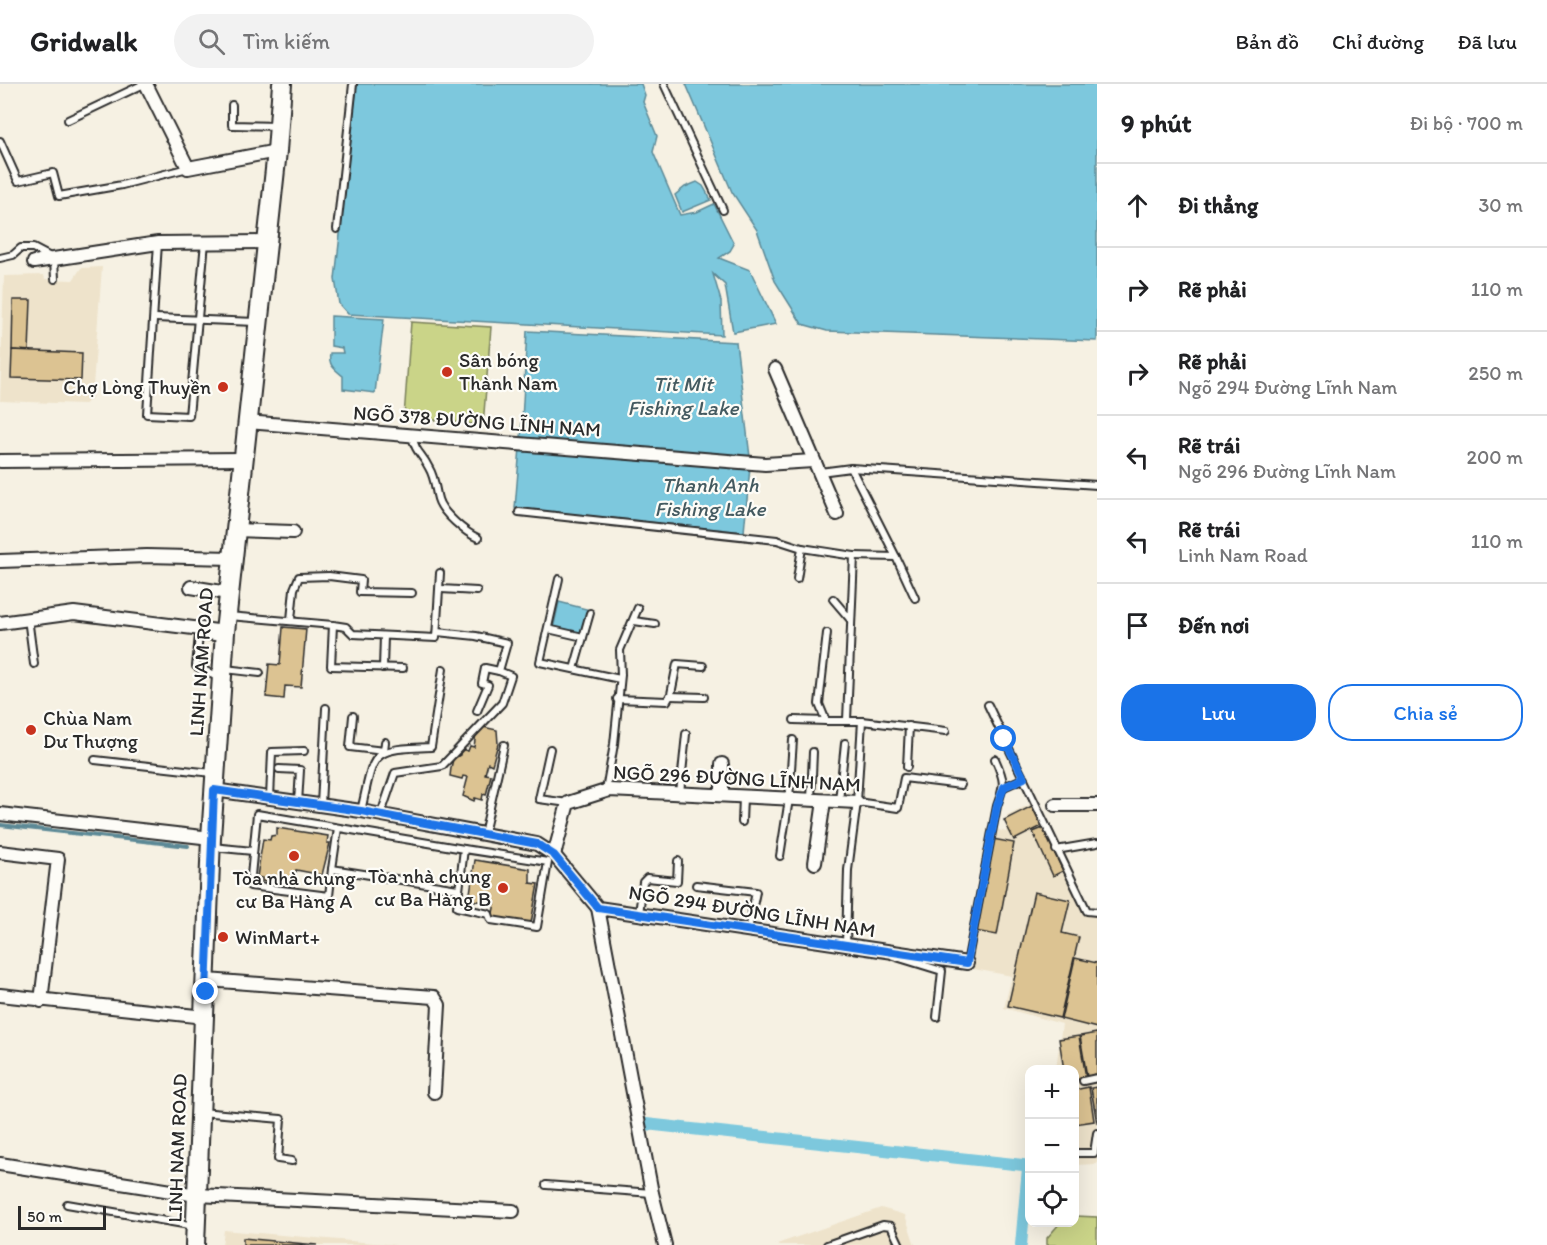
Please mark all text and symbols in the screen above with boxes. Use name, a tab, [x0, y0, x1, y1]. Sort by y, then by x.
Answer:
search box	[174, 14, 594, 68]
text: Gridwalk	[30, 24, 138, 58]
icon: search	[195, 25, 228, 58]
text: Tìm kiếm	[243, 28, 330, 55]
text: Bản đồ	[1235, 29, 1299, 54]
text: Chỉ đường	[1332, 29, 1424, 54]
text: Đã lưu	[1457, 29, 1517, 54]
text: 9 phút	[1121, 107, 1192, 139]
text: Đi bộ · 700 m	[1409, 111, 1523, 135]
icon: ahead	[1121, 189, 1154, 222]
text: Đi thẳng	[1178, 192, 1258, 219]
text: 30 m	[1478, 193, 1523, 217]
icon: right	[1121, 273, 1154, 306]
text: Rẽ phải	[1178, 276, 1247, 303]
text: 110 m	[1471, 277, 1523, 301]
place label: Sân bóng Thành Nam	[459, 348, 558, 395]
text: Rẽ phải	[1178, 348, 1247, 375]
icon: right	[1121, 357, 1154, 390]
text: 250 m	[1468, 361, 1523, 385]
marker: Sân bóng Thành Nam	[440, 365, 454, 379]
water label: Tit Mit Fishing Lake	[627, 371, 740, 420]
place label: Chợ Lòng Thuyền	[63, 375, 211, 399]
text: Ngõ 294 Đường Lĩnh Nam	[1178, 375, 1397, 399]
marker: Chợ Lòng Thuyền	[216, 380, 230, 394]
street label: NGÕ 378 ĐƯỜNG LĨNH NAM	[352, 400, 602, 442]
text: Rẽ trái	[1178, 432, 1240, 459]
icon: left	[1121, 441, 1154, 474]
text: 200 m	[1467, 445, 1523, 469]
text: Ngõ 296 Đường Lĩnh Nam	[1178, 459, 1396, 483]
water label: Thanh Anh Fishing Lake	[654, 472, 767, 521]
text: Rẽ trái	[1178, 516, 1240, 543]
icon: left	[1121, 525, 1154, 558]
text: 110 m	[1471, 529, 1523, 553]
text: Linh Nam Road	[1178, 543, 1308, 567]
street label: LINH NAM ROAD	[184, 587, 218, 737]
icon: arrive	[1121, 609, 1154, 642]
text: Đến nơi	[1178, 612, 1250, 639]
button: Lưu	[1121, 684, 1316, 741]
button: Chia sẻ	[1328, 684, 1523, 741]
place label: Chùa Nam Dư Thượng	[43, 706, 139, 753]
marker: Chùa Nam Dư Thượng	[24, 723, 38, 737]
route start	[990, 725, 1016, 751]
street label: NGÕ 296 ĐƯỜNG LĨNH NAM	[612, 760, 862, 796]
marker: Tòa nhà chung cư Ba Hàng A	[287, 849, 301, 863]
place label: Tòa nhà chung cư Ba Hàng B	[368, 864, 492, 911]
place label: Tòa nhà chung cư Ba Hàng A	[233, 866, 356, 913]
street label: NGÕ 294 ĐƯỜNG LĨNH NAM	[627, 880, 877, 942]
marker: Tòa nhà chung cư Ba Hàng B	[496, 881, 510, 895]
place label: WinMart+	[235, 925, 320, 949]
marker: WinMart+	[216, 930, 230, 944]
route end	[192, 978, 218, 1004]
map controls	[1025, 1065, 1079, 1227]
button: +	[1025, 1065, 1079, 1119]
street label: LINH NAM ROAD	[162, 1073, 192, 1223]
button: −	[1025, 1119, 1079, 1173]
button: locate	[1025, 1173, 1079, 1227]
scale bar	[18, 1203, 106, 1230]
text: 50 m	[27, 1207, 62, 1226]

